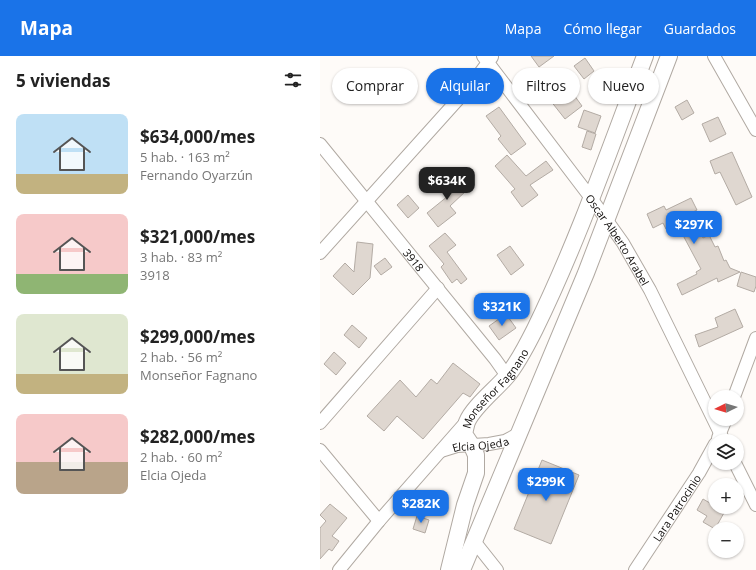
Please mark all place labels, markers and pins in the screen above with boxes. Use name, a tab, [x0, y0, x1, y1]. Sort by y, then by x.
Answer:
pin: $634K	[419, 167, 475, 201]
pin: $297K	[666, 211, 722, 245]
pin: $321K	[474, 293, 530, 327]
pin: $299K	[518, 468, 574, 502]
pin: $282K	[393, 490, 449, 524]

